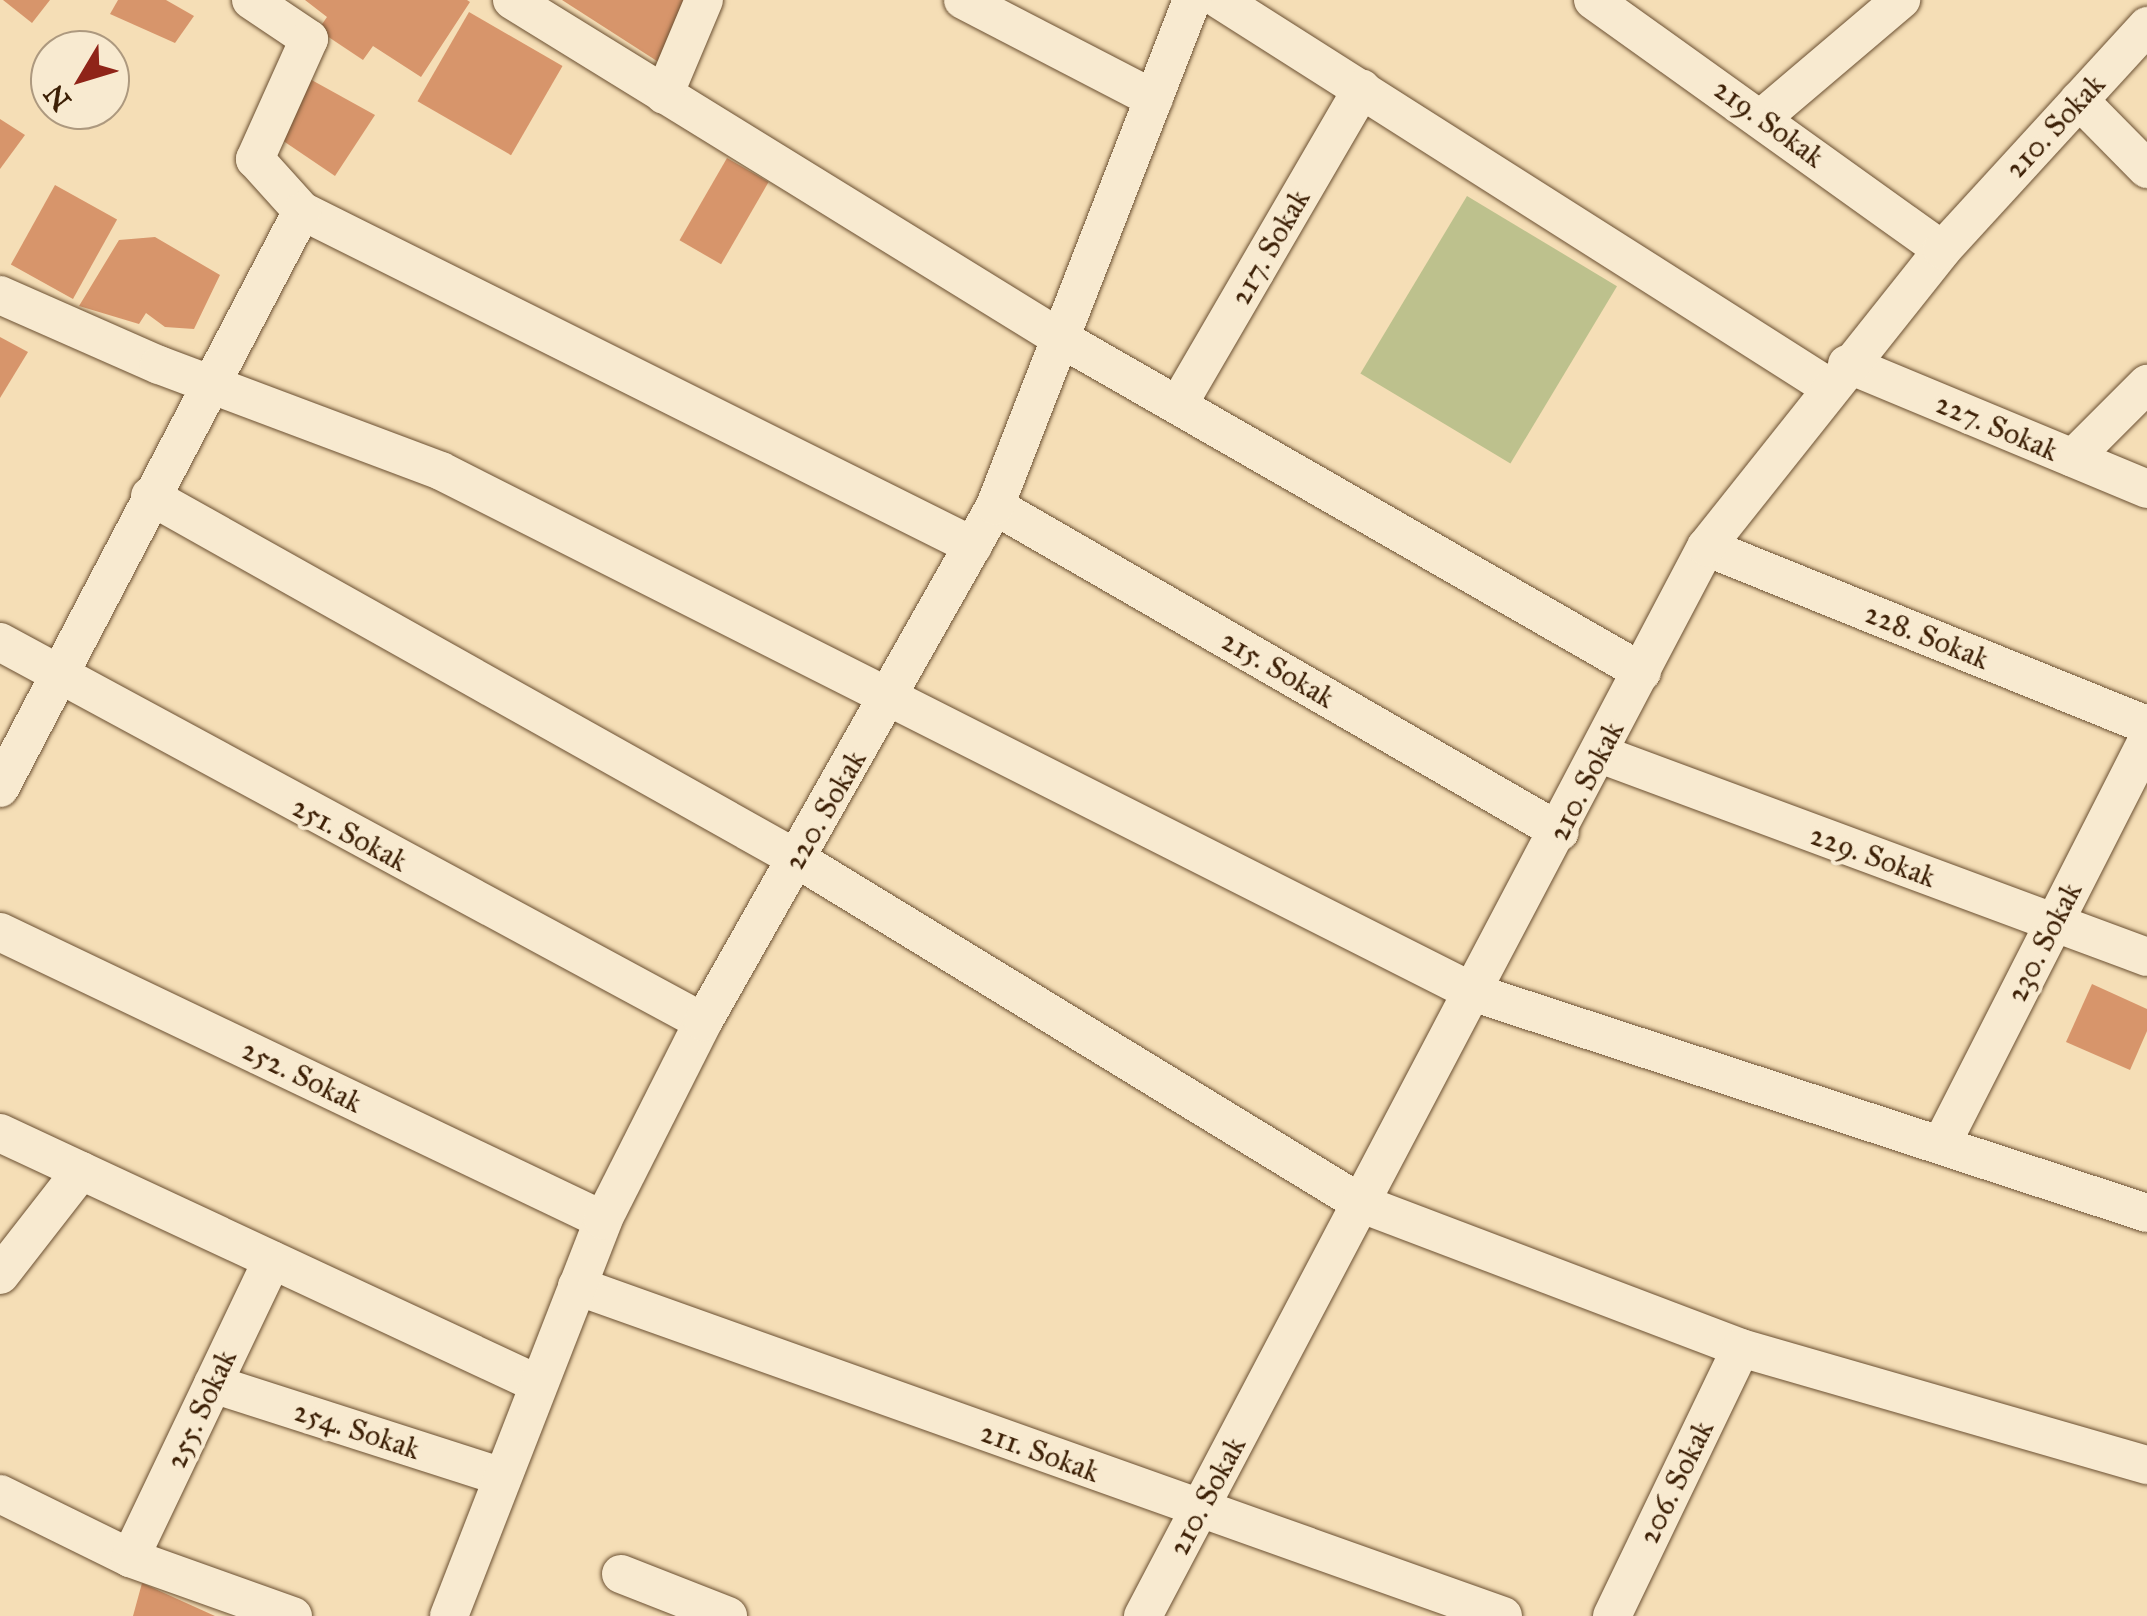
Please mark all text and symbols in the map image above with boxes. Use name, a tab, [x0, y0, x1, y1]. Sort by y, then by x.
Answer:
north arrow	[30, 30, 130, 130]
street label: 210. Sokak	[1998, 66, 2112, 186]
street label: 219. Sokak	[1707, 71, 1831, 175]
text: N	[36, 77, 79, 118]
street label: 217. Sokak	[1222, 183, 1318, 311]
street label: 227. Sokak	[1930, 385, 2064, 469]
street label: 228. Sokak	[1859, 595, 1995, 677]
street label: 215. Sokak	[1215, 622, 1341, 716]
street label: 210. Sokak	[1541, 715, 1631, 847]
street label: 220. Sokak	[776, 744, 874, 876]
street label: 251. Sokak	[286, 789, 414, 879]
street label: 229. Sokak	[1805, 817, 1941, 895]
street label: 230. Sokak	[1998, 876, 2090, 1008]
street label: 252. Sokak	[236, 1031, 368, 1121]
street label: 255. Sokak	[158, 1344, 244, 1474]
street label: 254. Sokak	[289, 1393, 425, 1467]
street label: 211. Sokak	[976, 1414, 1104, 1490]
street label: 206. Sokak	[1631, 1414, 1721, 1550]
street label: 210. Sokak	[1161, 1430, 1253, 1562]

